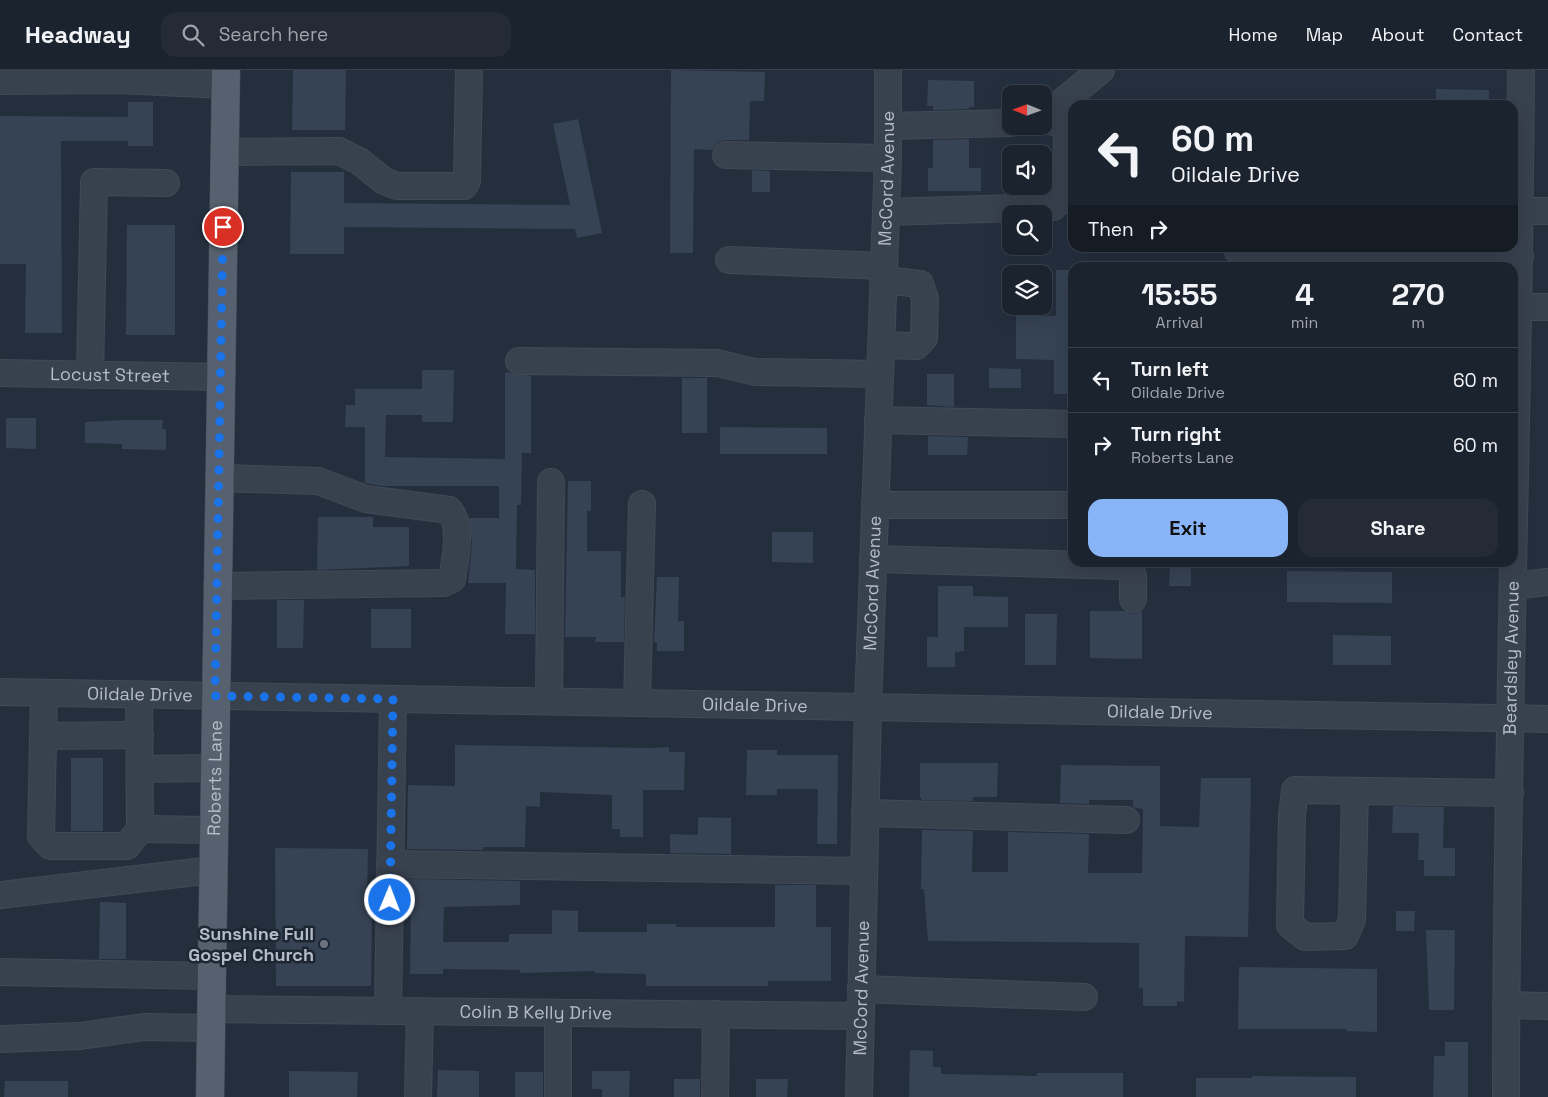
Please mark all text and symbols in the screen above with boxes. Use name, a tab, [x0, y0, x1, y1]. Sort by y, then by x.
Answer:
search box	[161, 12, 511, 57]
text: Headway	[25, 19, 131, 50]
icon: search	[179, 21, 207, 49]
text: Search here	[219, 22, 328, 47]
text: Home	[1229, 23, 1278, 46]
text: Map	[1306, 23, 1343, 46]
text: About	[1371, 23, 1425, 46]
text: Contact	[1453, 23, 1523, 46]
north arrow	[1002, 85, 1052, 135]
map controls	[1002, 85, 1052, 315]
street label: McCord Avenue	[873, 111, 899, 246]
text: 60 m	[1171, 117, 1254, 161]
icon: left	[1088, 120, 1153, 185]
button: sound	[1002, 145, 1052, 195]
text: Oildale Drive	[1171, 160, 1300, 188]
button: search	[1002, 205, 1052, 255]
pin	[202, 206, 244, 248]
icon: arrive	[209, 213, 237, 241]
icon: right	[1144, 215, 1172, 243]
text: Then	[1088, 217, 1134, 242]
button: layers	[1002, 265, 1052, 315]
text: 15:55	[1141, 275, 1218, 314]
text: 4	[1295, 275, 1314, 314]
text: 270	[1391, 275, 1445, 314]
text: Arrival	[1156, 312, 1203, 333]
text: min	[1291, 312, 1318, 333]
text: m	[1411, 312, 1425, 333]
text: Turn left	[1131, 357, 1209, 382]
street label: Locust Street	[50, 362, 170, 387]
icon: left	[1088, 366, 1116, 394]
text: 60 m	[1453, 368, 1498, 393]
text: Oildale Drive	[1131, 382, 1225, 403]
text: Turn right	[1131, 422, 1221, 447]
icon: right	[1088, 431, 1116, 459]
text: 60 m	[1453, 433, 1498, 458]
text: Roberts Lane	[1131, 447, 1234, 468]
button: Exit	[1088, 499, 1288, 557]
button: Share	[1298, 499, 1498, 557]
street label: McCord Avenue	[858, 515, 886, 651]
street label: Beardsley Avenue	[1498, 581, 1524, 736]
street label: Oildale Drive	[87, 682, 193, 706]
street label: Oildale Drive	[702, 692, 808, 717]
street label: Oildale Drive	[1107, 699, 1213, 724]
street label: Roberts Lane	[202, 720, 227, 836]
position arrow	[363, 873, 415, 925]
street label: McCord Avenue	[848, 920, 874, 1056]
place label: Sunshine Full Gospel Church	[188, 922, 314, 966]
marker: Sunshine Full Gospel Church	[318, 938, 330, 950]
street label: Colin B Kelly Drive	[460, 1000, 612, 1024]

